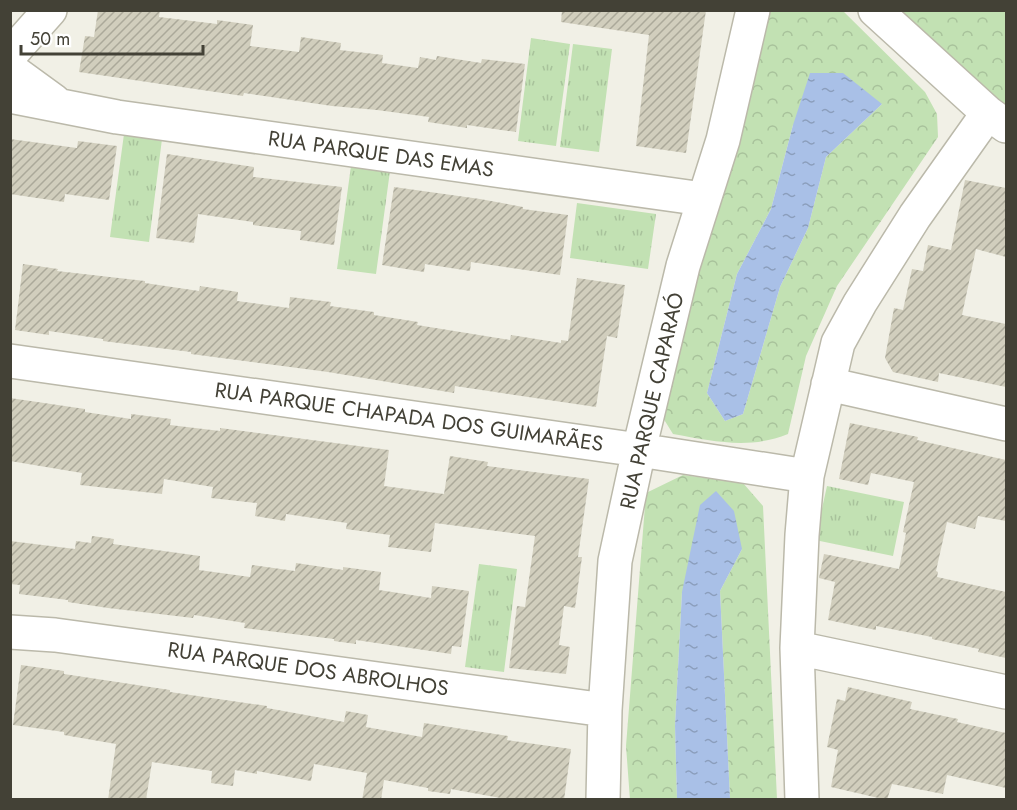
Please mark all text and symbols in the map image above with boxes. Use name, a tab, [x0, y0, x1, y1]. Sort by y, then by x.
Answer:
scale bar	[21, 18, 202, 56]
text: 50 m	[30, 26, 70, 52]
street label: RUA PARQUE DAS EMAS	[266, 123, 496, 185]
street label: RUA PARQUE CAPARAÓ	[612, 290, 692, 512]
street label: RUA PARQUE CHAPADA DOS GUIMARÃES	[213, 375, 605, 459]
street label: RUA PARQUE DOS ABROLHOS	[166, 634, 450, 704]

